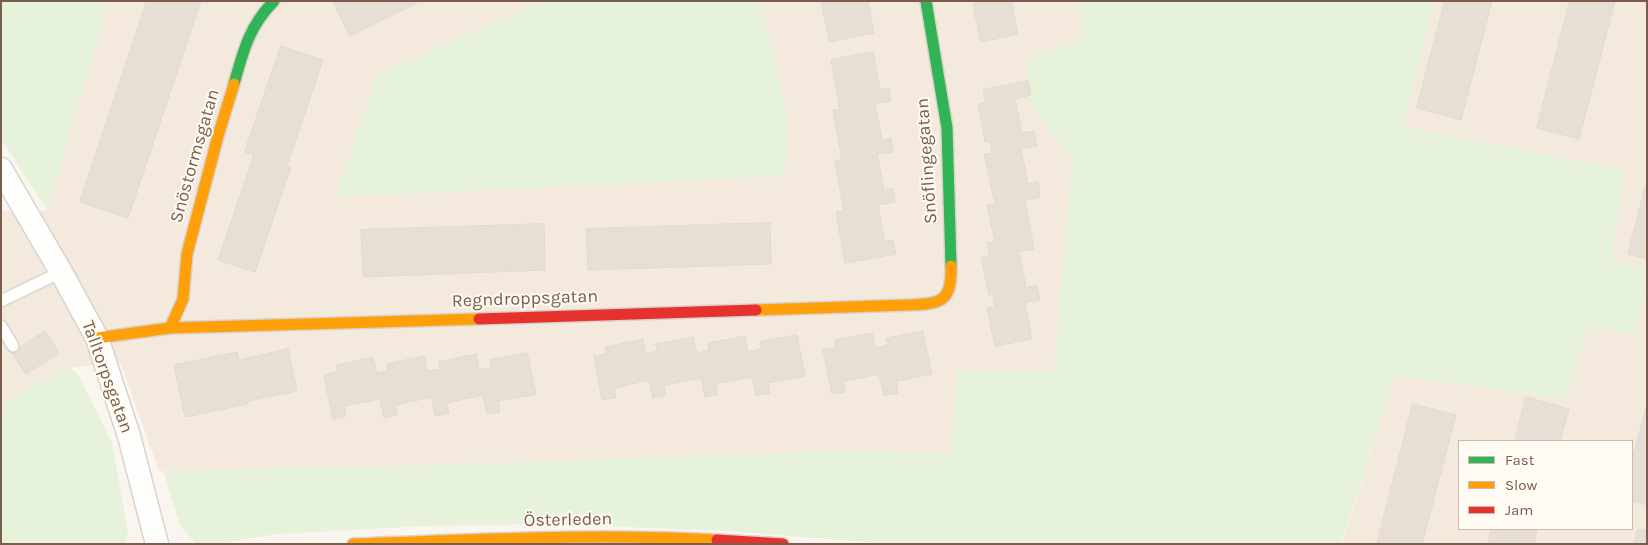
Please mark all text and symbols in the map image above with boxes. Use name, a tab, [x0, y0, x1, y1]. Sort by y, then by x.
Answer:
street label: Snöstormsgatan	[166, 87, 224, 225]
street label: Snöflingegatan	[912, 97, 942, 225]
street label: Regndroppsgatan	[451, 286, 599, 312]
street label: Talltorpsgatan	[77, 318, 137, 436]
legend	[1458, 440, 1633, 530]
text: Fast	[1505, 451, 1534, 469]
text: Slow	[1505, 476, 1537, 494]
text: Jam	[1505, 501, 1533, 519]
street label: Österleden	[523, 508, 613, 532]

